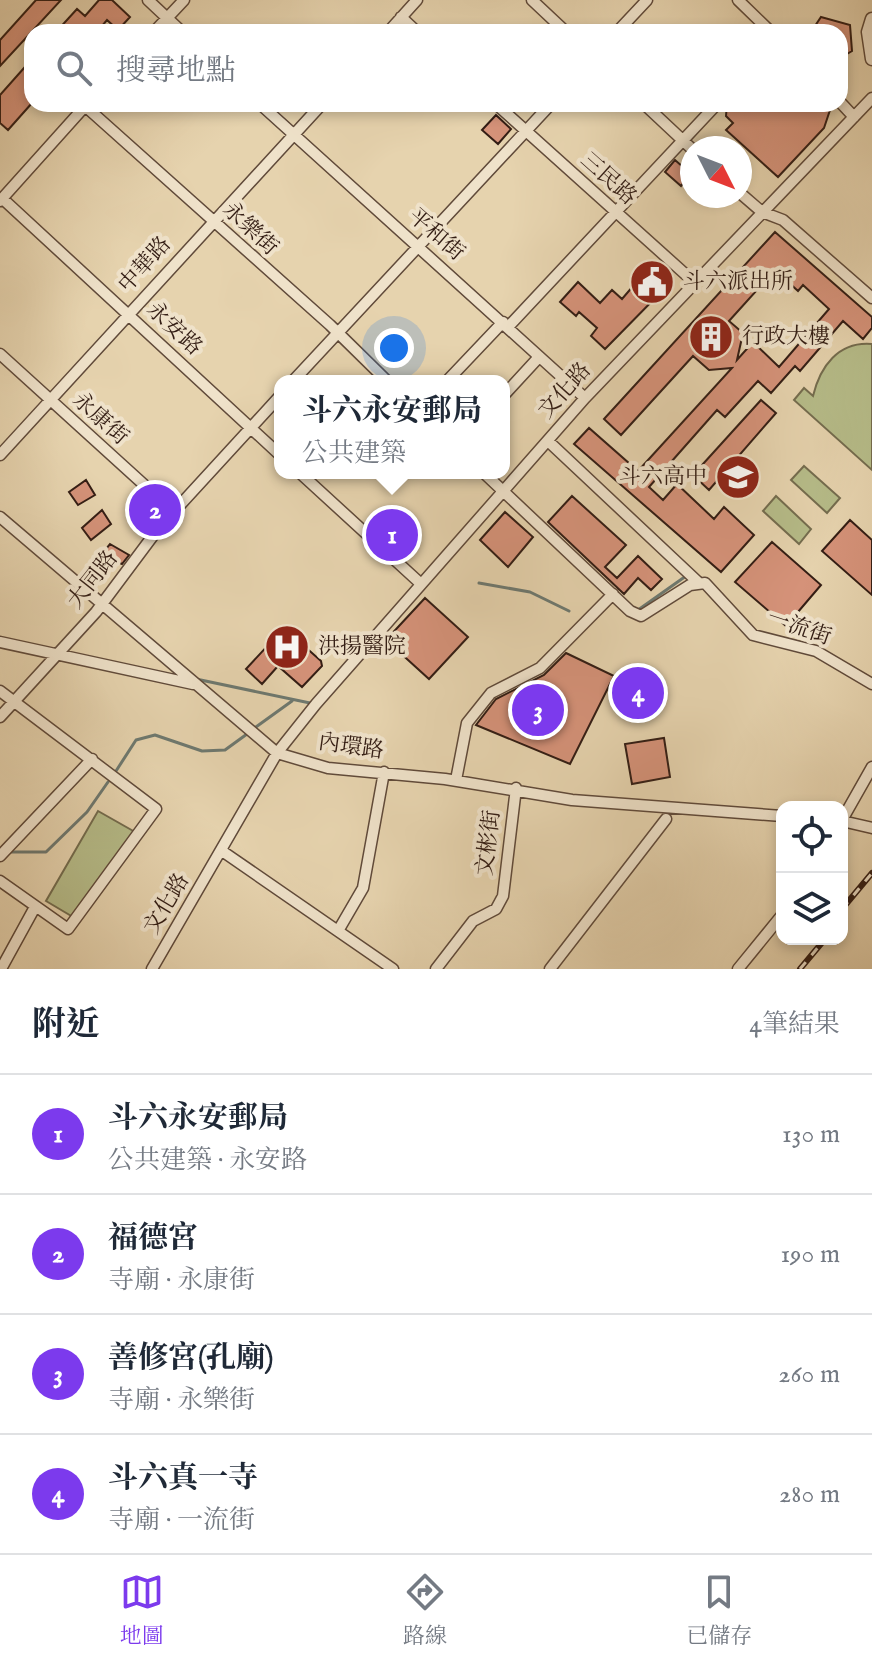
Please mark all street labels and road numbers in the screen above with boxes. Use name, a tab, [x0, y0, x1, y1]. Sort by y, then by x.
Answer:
street label: 三民路	[574, 147, 642, 211]
street label: 永樂街	[216, 196, 284, 262]
street label: 平和街	[402, 203, 470, 267]
street label: 中華路	[113, 231, 177, 299]
street label: 永安路	[140, 296, 208, 362]
street label: 文化路	[533, 357, 597, 425]
street label: 永康街	[66, 387, 134, 451]
street label: 大同路	[62, 545, 124, 615]
street label: 一流街	[763, 604, 835, 652]
street label: 內環路	[316, 729, 386, 765]
street label: 文彬街	[471, 809, 507, 877]
street label: 文化路	[138, 868, 196, 940]

